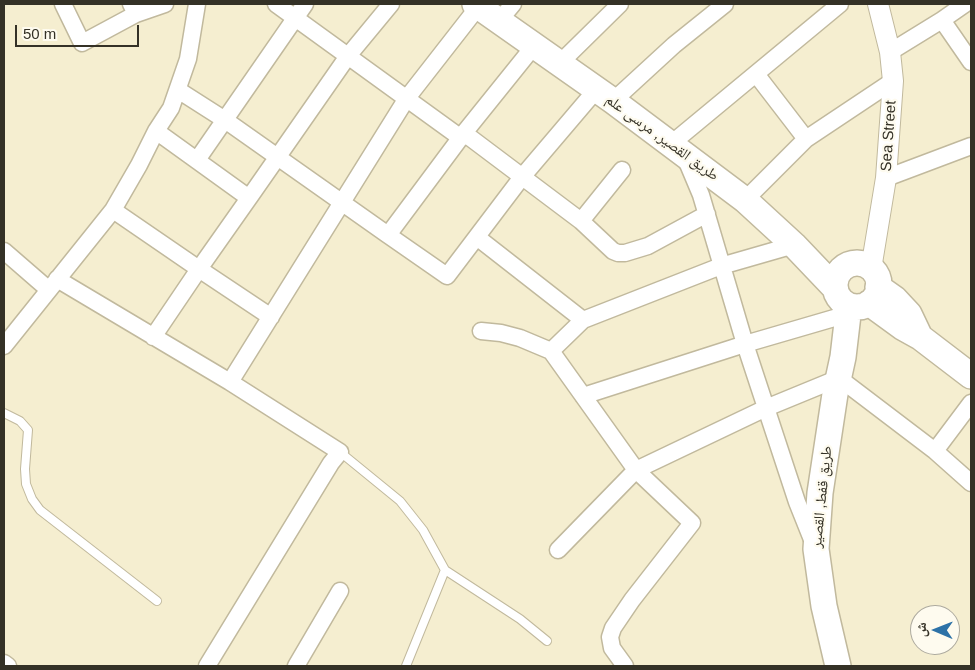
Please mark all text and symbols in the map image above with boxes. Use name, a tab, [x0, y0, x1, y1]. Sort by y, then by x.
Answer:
scale bar	[18, 15, 141, 47]
text: 50 m	[23, 25, 56, 42]
street label: طريق القصير, مرسى علم	[602, 91, 722, 185]
street label: Sea Street	[878, 100, 900, 172]
street label: طريق قفط, القصير	[808, 445, 836, 549]
north arrow	[910, 605, 960, 655]
text: ش	[913, 622, 929, 637]

